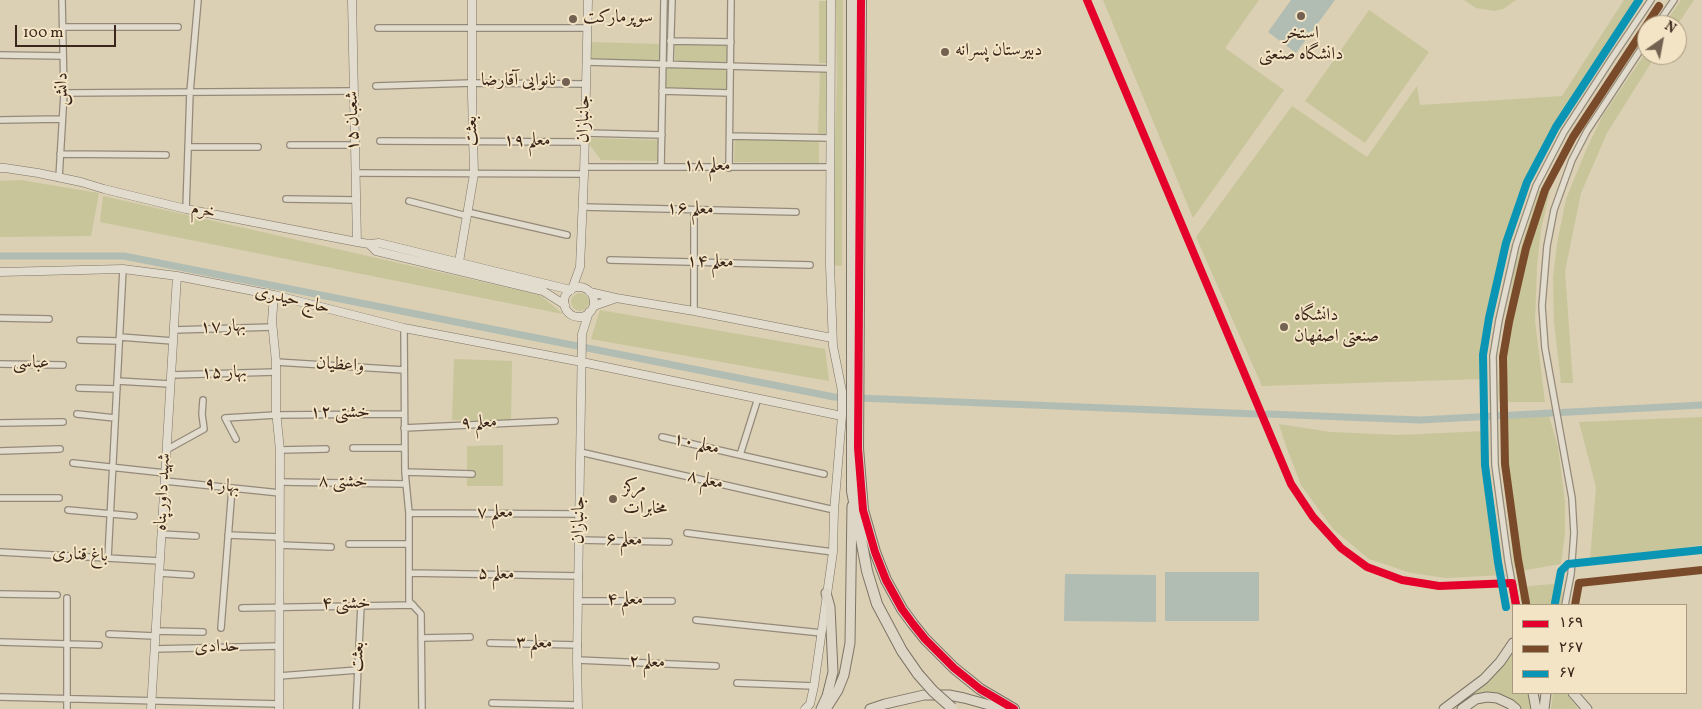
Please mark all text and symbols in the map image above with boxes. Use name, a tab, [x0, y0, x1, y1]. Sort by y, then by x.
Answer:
place label: سوپرمارکت	[583, 8, 653, 30]
marker: استخر دانشگاه صنعتی	[1295, 10, 1307, 22]
marker: سوپرمارکت	[567, 13, 579, 25]
scale bar	[18, 15, 119, 47]
north arrow	[1637, 15, 1687, 65]
text: N	[1660, 17, 1679, 39]
text: 100 m	[23, 23, 63, 44]
place label: استخر دانشگاه صنعتی	[1259, 24, 1343, 66]
place label: دبیرستان پسرانه	[955, 41, 1042, 63]
marker: دبیرستان پسرانه	[939, 46, 951, 58]
place label: نانوایی آقارضا	[481, 71, 556, 93]
street label: دانش	[52, 72, 74, 106]
marker: نانوایی آقارضا	[560, 76, 572, 88]
street label: ۱۵ شعبان	[343, 91, 365, 151]
street label: جانبازان	[574, 95, 596, 143]
street label: بعثت	[462, 115, 484, 147]
street label: معلم ۱۹	[504, 131, 550, 153]
street label: معلم ۱۸	[684, 156, 730, 178]
street label: خرم	[189, 199, 217, 225]
street label: معلم ۱۶	[666, 199, 714, 221]
street label: معلم ۱۴	[686, 252, 734, 274]
street label: حاج حیدری	[252, 282, 332, 320]
place label: دانشگاه صنعتی اصفهان	[1294, 306, 1379, 348]
street label: بهار ۱۷	[200, 316, 246, 340]
marker: دانشگاه صنعتی اصفهان	[1278, 321, 1290, 333]
street label: عباسی	[13, 353, 49, 375]
street label: واعظیان	[315, 354, 365, 378]
street label: بهار ۱۵	[201, 363, 247, 385]
street label: خشتی ۱۲	[310, 403, 370, 425]
street label: معلم ۹	[460, 412, 498, 436]
street label: معلم ۱۰	[671, 429, 721, 461]
street label: شهید داورپناه	[151, 453, 177, 531]
street label: معلم ۸	[685, 466, 725, 496]
street label: خشتی ۸	[318, 472, 368, 494]
street label: بهار ۹	[203, 474, 241, 500]
place label: مرکز مخابرات	[623, 478, 667, 520]
marker: مرکز مخابرات	[607, 493, 619, 505]
street label: جانبازان	[569, 496, 591, 544]
street label: معلم ۷	[477, 503, 513, 525]
street label: معلم ۶	[606, 530, 642, 552]
street label: باغ قناری	[52, 544, 108, 568]
street label: معلم ۵	[478, 564, 514, 586]
street label: معلم ۴	[607, 590, 643, 612]
street label: خشتی ۴	[321, 594, 371, 616]
legend	[1512, 604, 1687, 694]
text: ۱۶۹	[1559, 613, 1583, 634]
street label: معلم ۳	[516, 633, 552, 655]
street label: حدادی	[194, 637, 240, 659]
text: ۲۶۷	[1559, 638, 1583, 659]
street label: بعثت	[347, 641, 371, 673]
street label: معلم ۲	[628, 652, 666, 674]
text: ۶۷	[1559, 663, 1575, 684]

